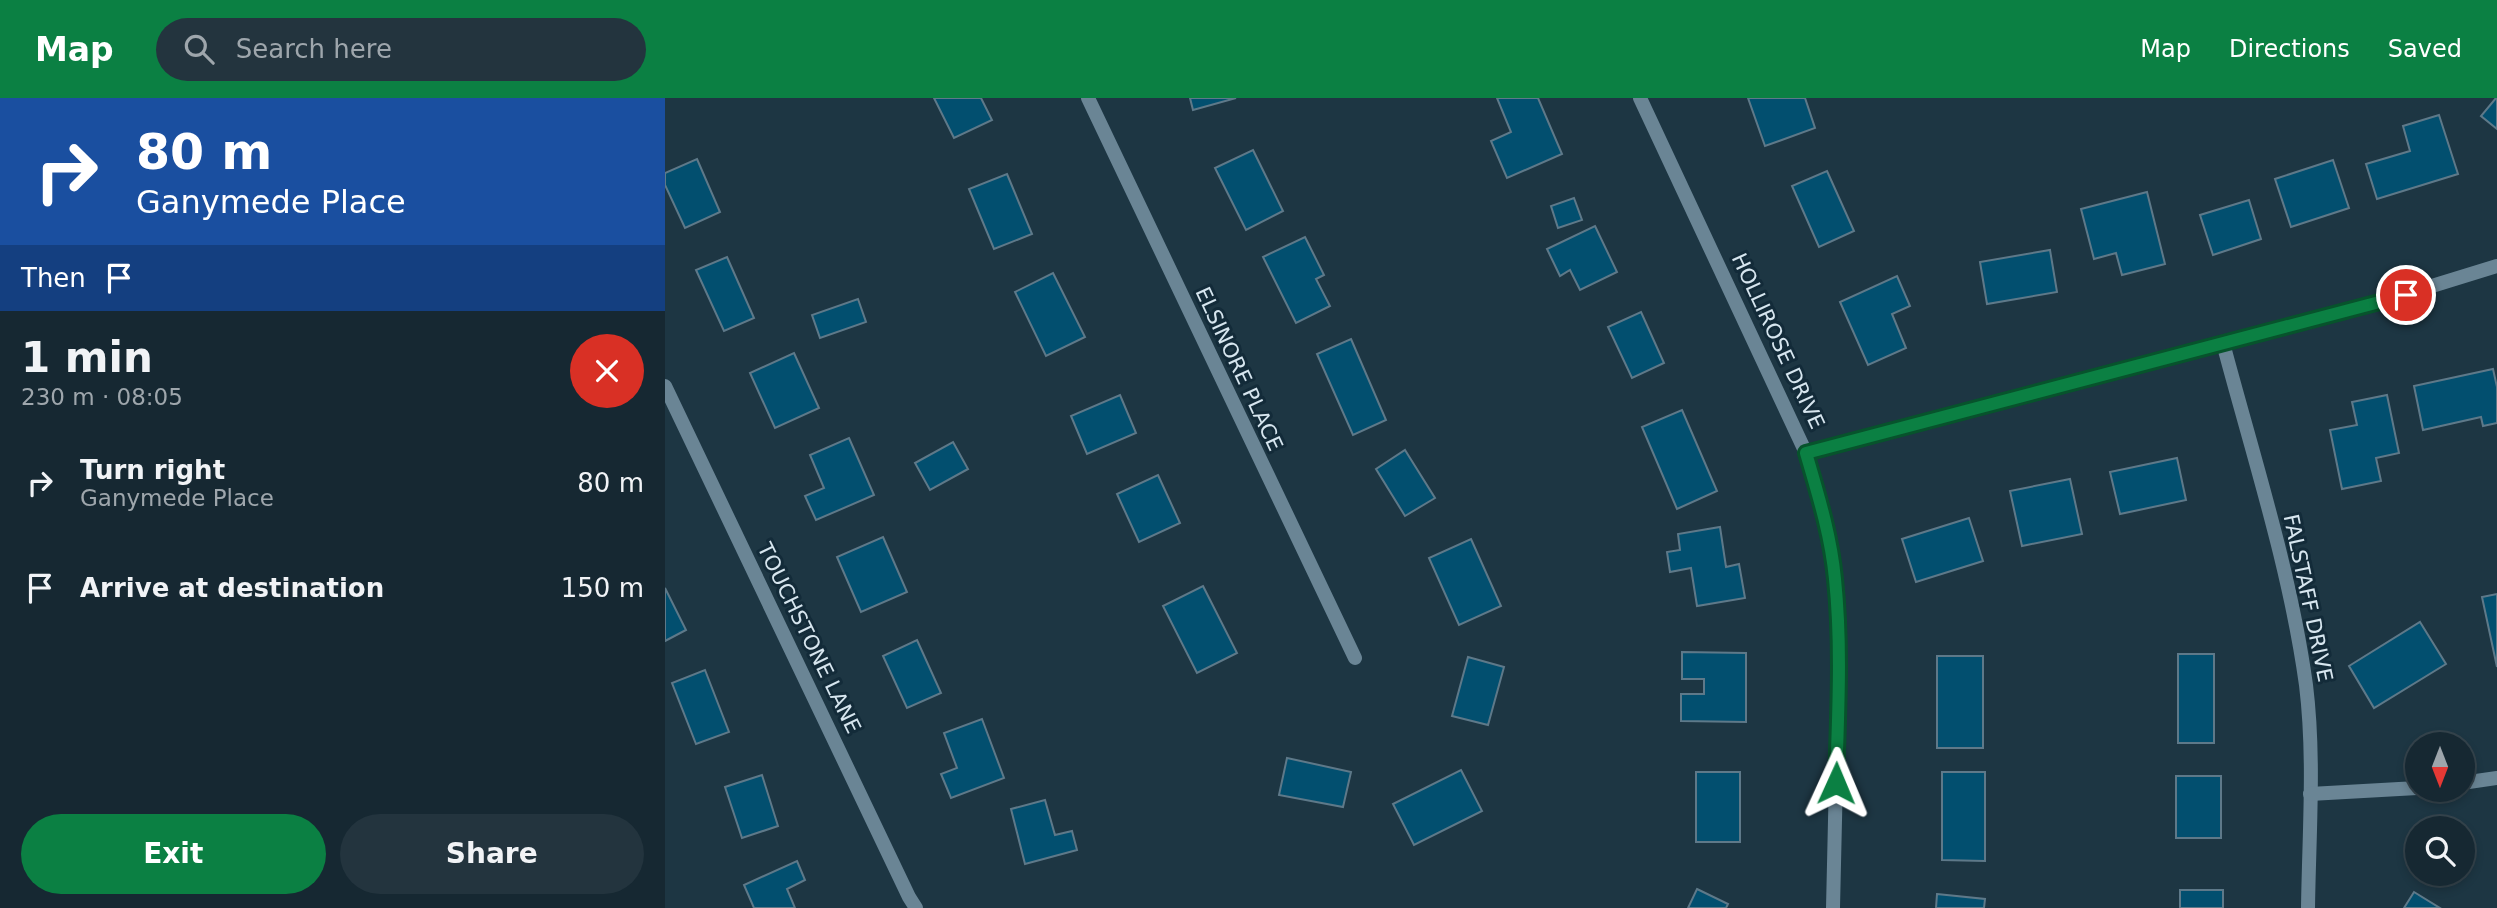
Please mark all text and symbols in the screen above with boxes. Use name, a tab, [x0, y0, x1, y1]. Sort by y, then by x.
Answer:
search box	[156, 18, 646, 81]
text: Map	[35, 30, 114, 69]
icon: search	[180, 30, 218, 68]
text: Search here	[236, 34, 392, 64]
text: Map	[2140, 35, 2191, 63]
text: Directions	[2229, 35, 2350, 63]
text: Saved	[2388, 35, 2462, 63]
text: 80 m	[136, 124, 272, 181]
icon: right	[21, 126, 112, 217]
text: Ganymede Place	[136, 183, 406, 221]
street label: HOLLIROSE DRIVE	[1727, 249, 1829, 433]
icon: arrive	[100, 259, 138, 297]
text: Then	[21, 263, 86, 293]
pin	[2376, 265, 2436, 325]
icon: arrive	[2387, 276, 2425, 314]
street label: ELSINORE PLACE	[1191, 283, 1287, 455]
text: 1 min	[21, 333, 153, 382]
button: close	[570, 334, 644, 408]
text: 230 m · 08:05	[21, 384, 183, 410]
text: Turn right	[80, 455, 225, 485]
icon: right	[21, 464, 59, 502]
text: 80 m	[577, 468, 644, 498]
text: Ganymede Place	[80, 485, 274, 511]
street label: FALSTAFF DRIVE	[2279, 512, 2337, 684]
street label: TOUCHSTONE LANE	[752, 538, 866, 737]
icon: arrive	[21, 569, 59, 607]
text: Arrive at destination	[80, 573, 384, 603]
text: 150 m	[561, 573, 644, 603]
north arrow	[2405, 732, 2475, 802]
map controls	[2405, 732, 2475, 886]
position arrow	[1799, 746, 1873, 820]
button: Exit	[21, 814, 326, 894]
button: Share	[340, 814, 644, 894]
button: search	[2405, 816, 2475, 886]

